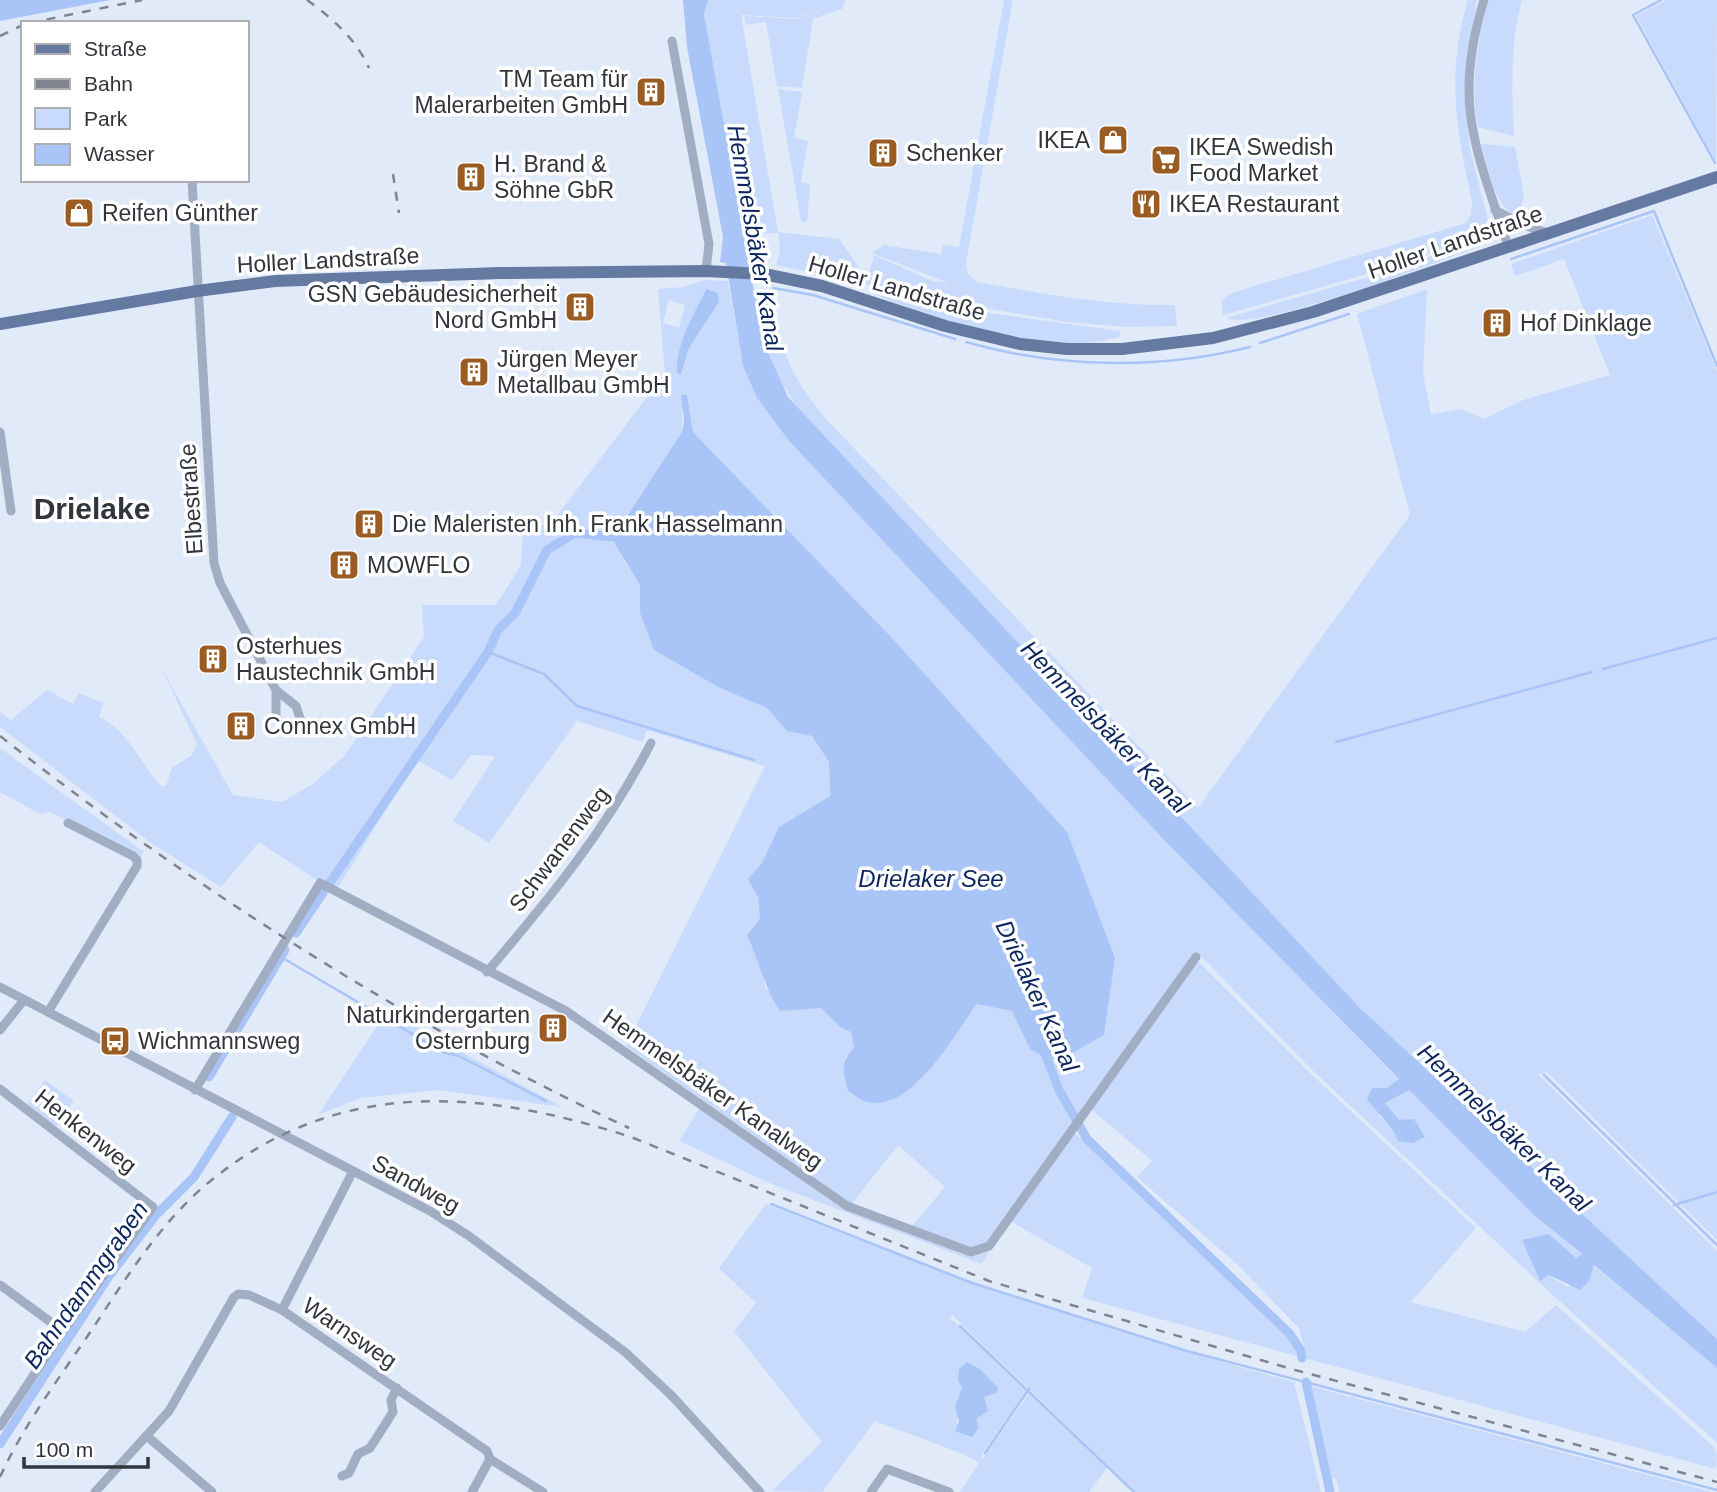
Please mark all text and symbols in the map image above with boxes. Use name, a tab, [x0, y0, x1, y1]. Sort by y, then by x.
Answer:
legend	[21, 21, 248, 182]
text: Straße	[84, 37, 147, 60]
place label: TM Team für Malerarbeiten GmbH	[415, 66, 628, 118]
text: Bahn	[84, 72, 133, 95]
building icon: TM Team für Malerarbeiten GmbH	[634, 75, 668, 109]
text: Park	[84, 107, 128, 130]
water label: Hemmelsbäker Kanal	[722, 123, 789, 354]
shop icon: IKEA	[1096, 123, 1130, 157]
place label: IKEA	[1038, 127, 1091, 153]
place label: IKEA Swedish Food Market	[1189, 134, 1333, 186]
building icon: Schenker	[866, 136, 900, 170]
place label: Schenker	[906, 140, 1004, 166]
text: Wasser	[84, 142, 154, 165]
supermarket icon: IKEA Swedish Food Market	[1149, 143, 1183, 177]
place label: H. Brand & Söhne GbR	[494, 151, 614, 203]
building icon: H. Brand & Söhne GbR	[454, 160, 488, 194]
restaurant icon: IKEA Restaurant	[1129, 187, 1163, 221]
place label: IKEA Restaurant	[1169, 191, 1340, 217]
shop icon: Reifen Günther	[62, 196, 96, 230]
place label: Reifen Günther	[102, 200, 258, 226]
street label: Holler Landstraße	[1364, 200, 1546, 284]
street label: Holler Landstraße	[236, 242, 420, 278]
street label: Holler Landstraße	[806, 250, 988, 326]
place label: GSN Gebäudesicherheit Nord GmbH	[308, 281, 558, 333]
building icon: GSN Gebäudesicherheit Nord GmbH	[563, 290, 597, 324]
building icon: Hof Dinklage	[1480, 306, 1514, 340]
place label: Hof Dinklage	[1520, 310, 1652, 336]
place label: Jürgen Meyer Metallbau GmbH	[497, 346, 670, 398]
building icon: Jürgen Meyer Metallbau GmbH	[457, 355, 491, 389]
street label: Elbestraße	[174, 443, 208, 555]
district label: Drielake	[34, 492, 150, 525]
building icon: Die Maleristen Inh. Frank Hasselmann	[352, 507, 386, 541]
place label: Die Maleristen Inh. Frank Hasselmann	[392, 511, 783, 537]
building icon: MOWFLO	[327, 548, 361, 582]
place label: MOWFLO	[367, 552, 471, 578]
place label: Osterhues Haustechnik GmbH	[236, 633, 435, 685]
water label: Hemmelsbäker Kanal	[1016, 635, 1195, 819]
building icon: Osterhues Haustechnik GmbH	[196, 642, 230, 676]
building icon: Connex GmbH	[224, 709, 258, 743]
place label: Connex GmbH	[264, 713, 416, 739]
street label: Schwanenweg	[504, 781, 614, 917]
water label: Drielaker See	[858, 865, 1004, 892]
water label: Drielaker Kanal	[991, 916, 1085, 1076]
place label: Naturkindergarten Osternburg	[346, 1002, 530, 1054]
street label: Hemmelsbäker Kanalweg	[598, 1003, 828, 1175]
building icon: Naturkindergarten Osternburg	[536, 1011, 570, 1045]
bus stop icon: Wichmannsweg	[98, 1024, 132, 1058]
place label: Wichmannsweg	[138, 1028, 300, 1054]
water label: Hemmelsbäker Kanal	[1412, 1038, 1597, 1218]
street label: Henkenweg	[30, 1083, 142, 1179]
street label: Sandweg	[368, 1149, 464, 1219]
water label: Bahndammgraben	[18, 1196, 153, 1373]
street label: Warnsweg	[298, 1292, 402, 1374]
scale bar	[24, 1426, 149, 1470]
text: 100 m	[35, 1438, 93, 1461]

